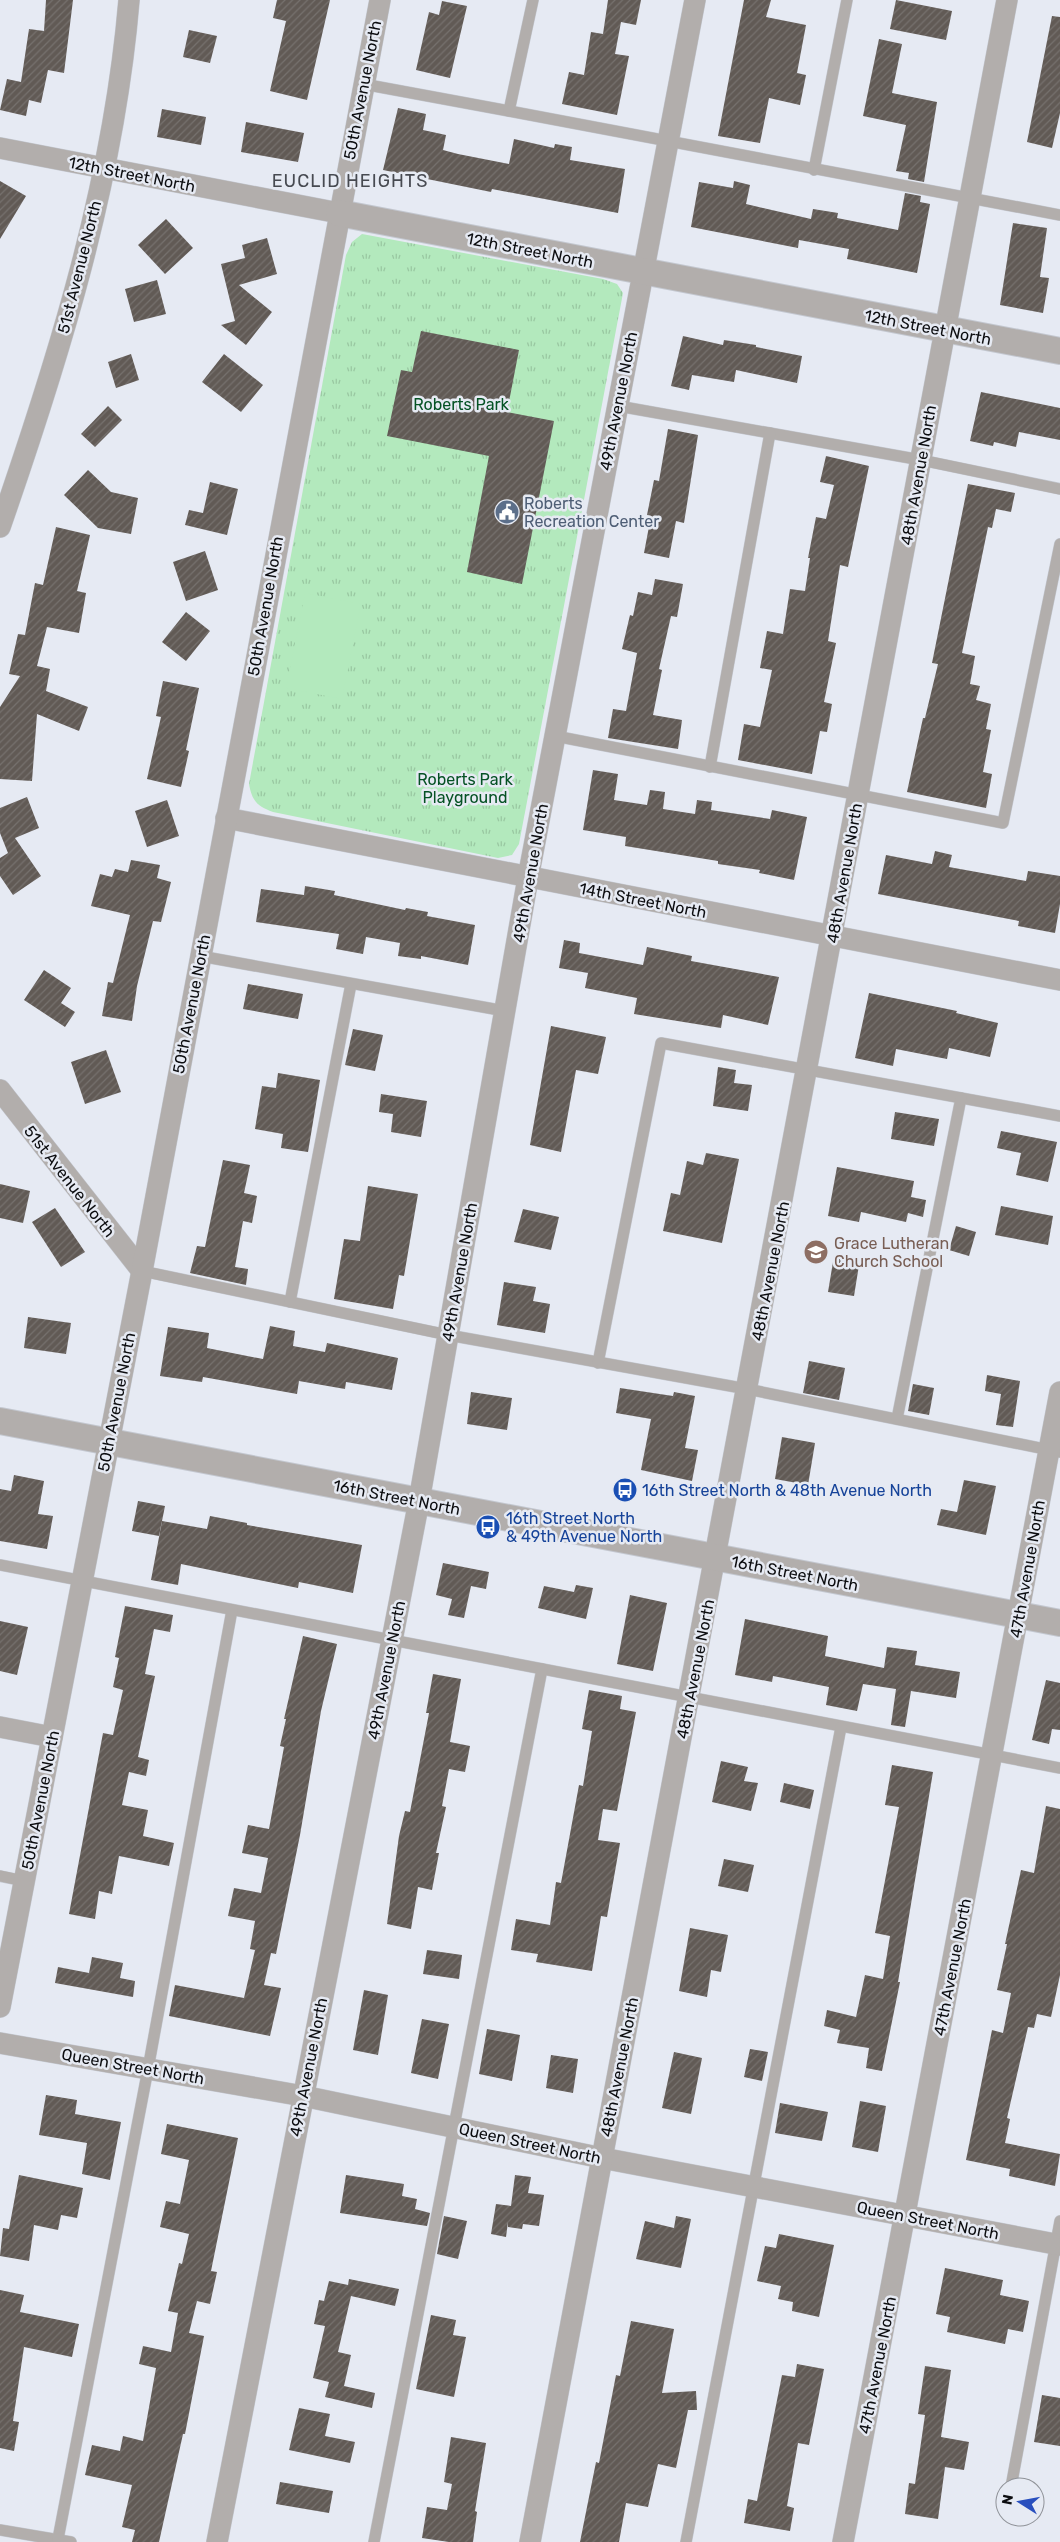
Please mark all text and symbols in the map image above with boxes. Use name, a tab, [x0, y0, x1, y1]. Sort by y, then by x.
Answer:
street label: 50th Avenue North	[340, 19, 385, 161]
street label: 12th Street North	[67, 153, 197, 196]
district label: EUCLID HEIGHTS	[272, 170, 428, 192]
street label: 51st Avenue North	[54, 199, 105, 336]
street label: 12th Street North	[465, 229, 595, 272]
street label: 12th Street North	[863, 306, 993, 349]
street label: 49th Avenue North	[596, 330, 641, 472]
park label: Roberts Park	[413, 395, 510, 414]
street label: 48th Avenue North	[897, 404, 940, 547]
place label: Roberts Recreation Center	[524, 494, 659, 531]
public building icon: Roberts Recreation Center	[494, 499, 520, 525]
street label: 50th Avenue North	[244, 535, 287, 677]
park label: Roberts Park Playground	[417, 770, 514, 807]
street label: 49th Avenue North	[509, 802, 552, 944]
street label: 48th Avenue North	[823, 802, 866, 945]
street label: 14th Street North	[578, 879, 708, 922]
street label: 50th Avenue North	[169, 933, 214, 1075]
street label: 51st Avenue North	[20, 1122, 119, 1241]
street label: 48th Avenue North	[748, 1200, 793, 1343]
street label: 49th Avenue North	[438, 1201, 481, 1343]
place label: Grace Lutheran Church School	[834, 1234, 949, 1271]
school or university icon: Grace Lutheran Church School	[803, 1239, 829, 1265]
street label: 50th Avenue North	[94, 1331, 139, 1473]
street label: 16th Street North	[332, 1476, 462, 1519]
bus stop icon: 16th Street North & 48th Avenue North	[612, 1477, 638, 1503]
place label: 16th Street North & 48th Avenue North	[642, 1481, 932, 1500]
street label: 47th Avenue North	[1006, 1499, 1049, 1640]
place label: 16th Street North & 49th Avenue North	[506, 1509, 662, 1546]
bus stop icon: 16th Street North & 49th Avenue North	[475, 1514, 501, 1540]
street label: 16th Street North	[730, 1552, 860, 1595]
street label: 48th Avenue North	[673, 1598, 718, 1741]
street label: 49th Avenue North	[364, 1599, 409, 1741]
street label: 50th Avenue North	[18, 1729, 63, 1871]
street label: 47th Avenue North	[930, 1897, 975, 2037]
street label: 49th Avenue North	[286, 1996, 331, 2138]
street label: 48th Avenue North	[597, 1996, 642, 2139]
street label: Queen Street North	[60, 2045, 206, 2088]
street label: Queen Street North	[457, 2119, 603, 2168]
street label: Queen Street North	[855, 2197, 1001, 2244]
street label: 47th Avenue North	[855, 2295, 900, 2435]
north arrow	[995, 2477, 1045, 2527]
text: N	[998, 2493, 1017, 2506]

